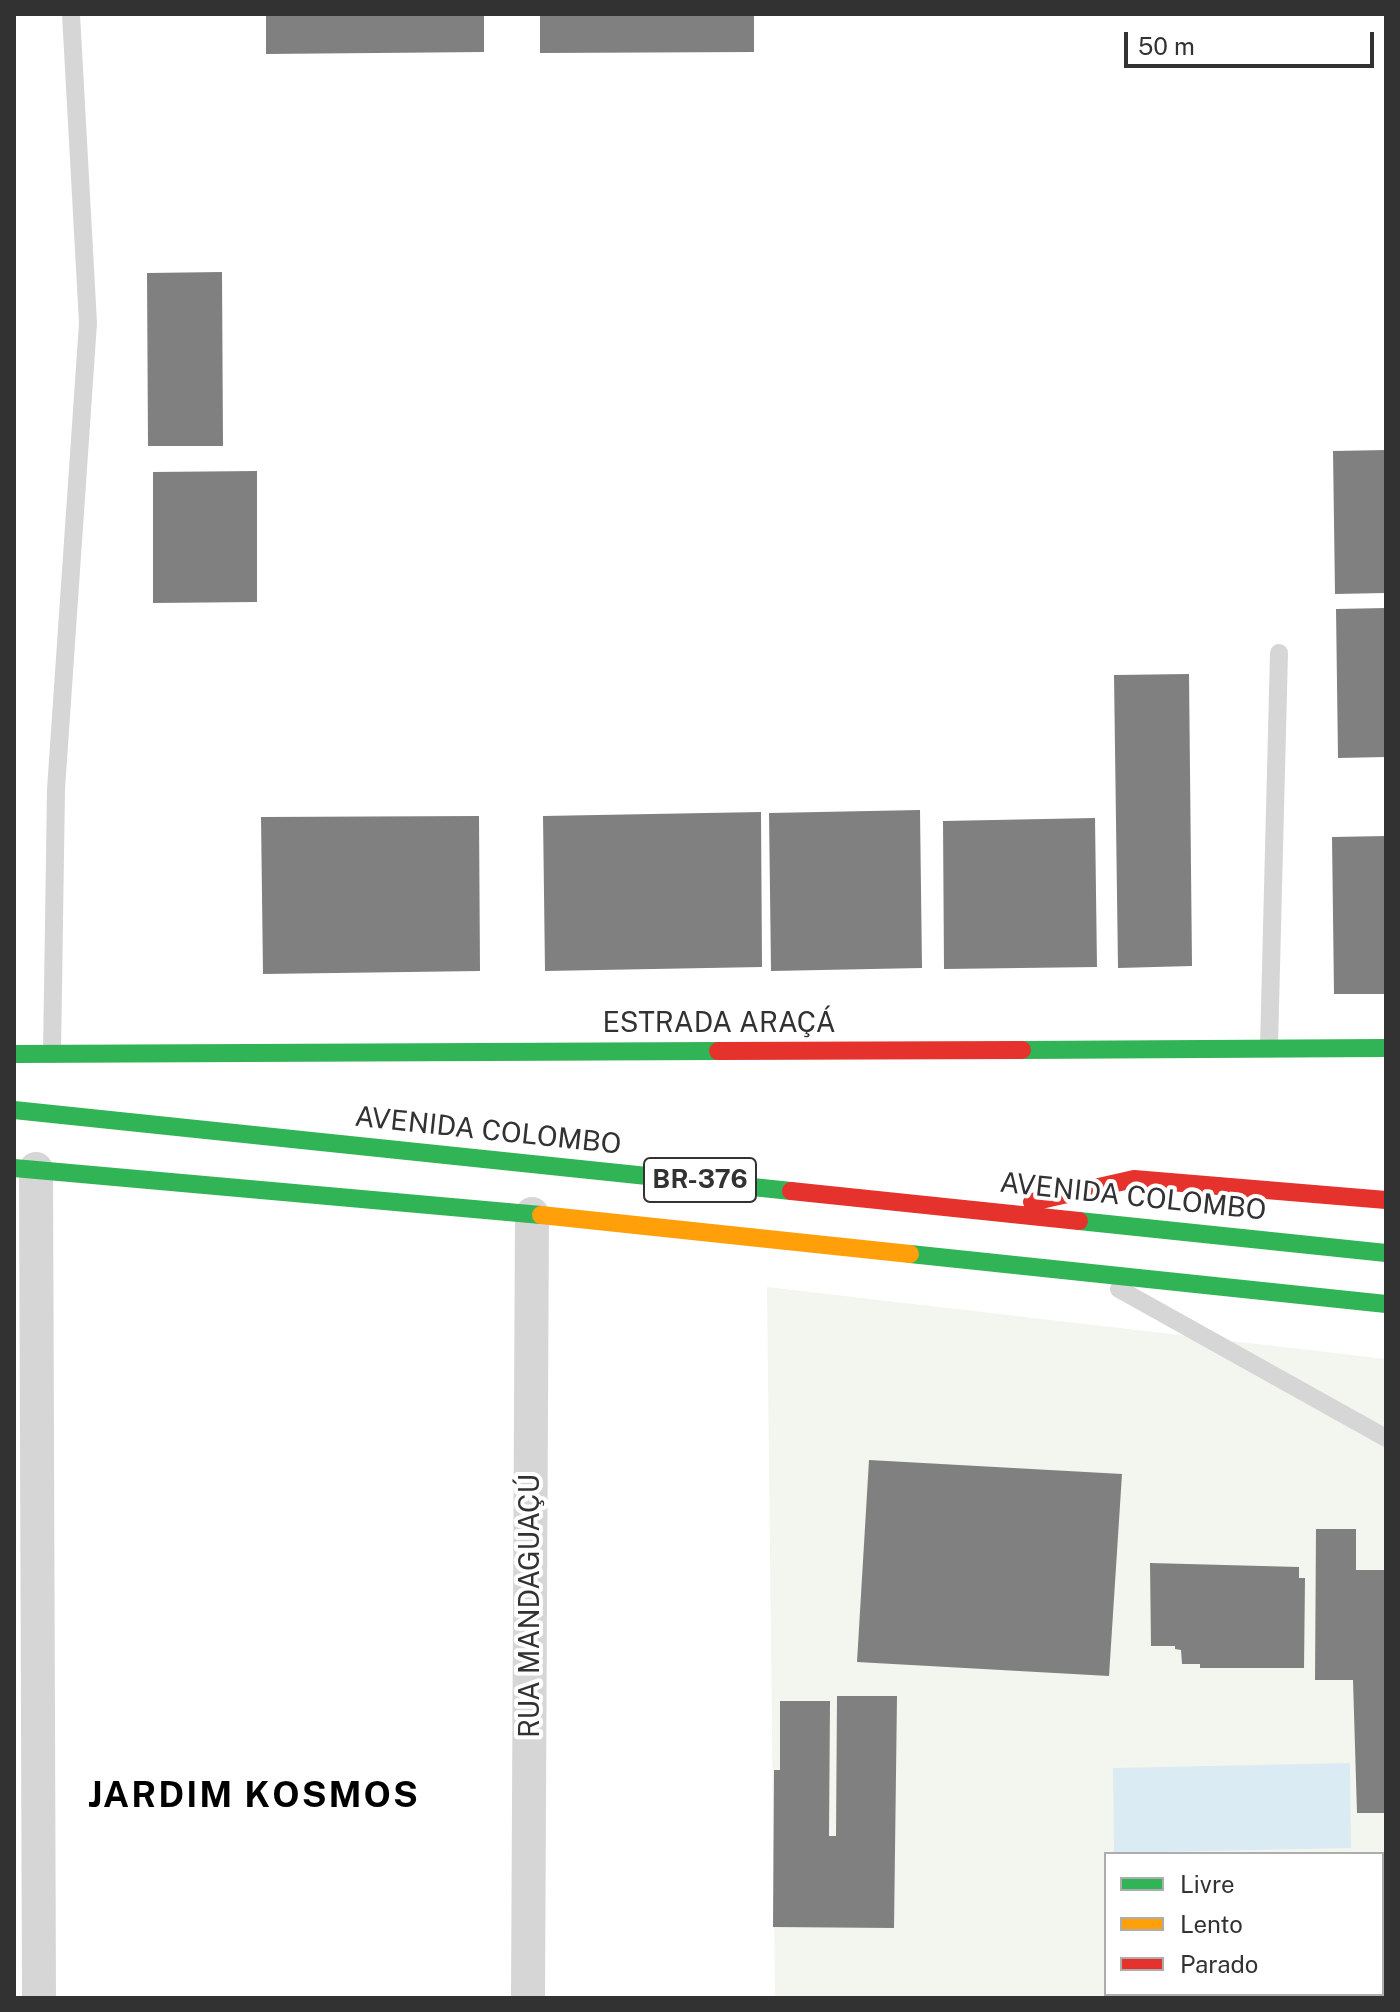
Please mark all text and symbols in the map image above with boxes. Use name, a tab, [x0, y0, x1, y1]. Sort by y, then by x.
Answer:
scale bar	[1128, 16, 1378, 66]
text: 50 m	[1138, 32, 1195, 60]
street label: ESTRADA ARAÇÁ	[602, 1006, 836, 1040]
street label: AVENIDA COLOMBO	[353, 1100, 623, 1162]
road number: BR-376	[644, 1158, 756, 1202]
street label: AVENIDA COLOMBO	[998, 1166, 1268, 1228]
street label: RUA MANDAGUAÇÚ	[513, 1474, 547, 1738]
district label: JARDIM KOSMOS	[88, 1774, 420, 1818]
legend	[1104, 1852, 1384, 1996]
text: Livre	[1180, 1870, 1235, 1898]
text: Lento	[1180, 1910, 1243, 1938]
text: Parado	[1180, 1950, 1258, 1978]

